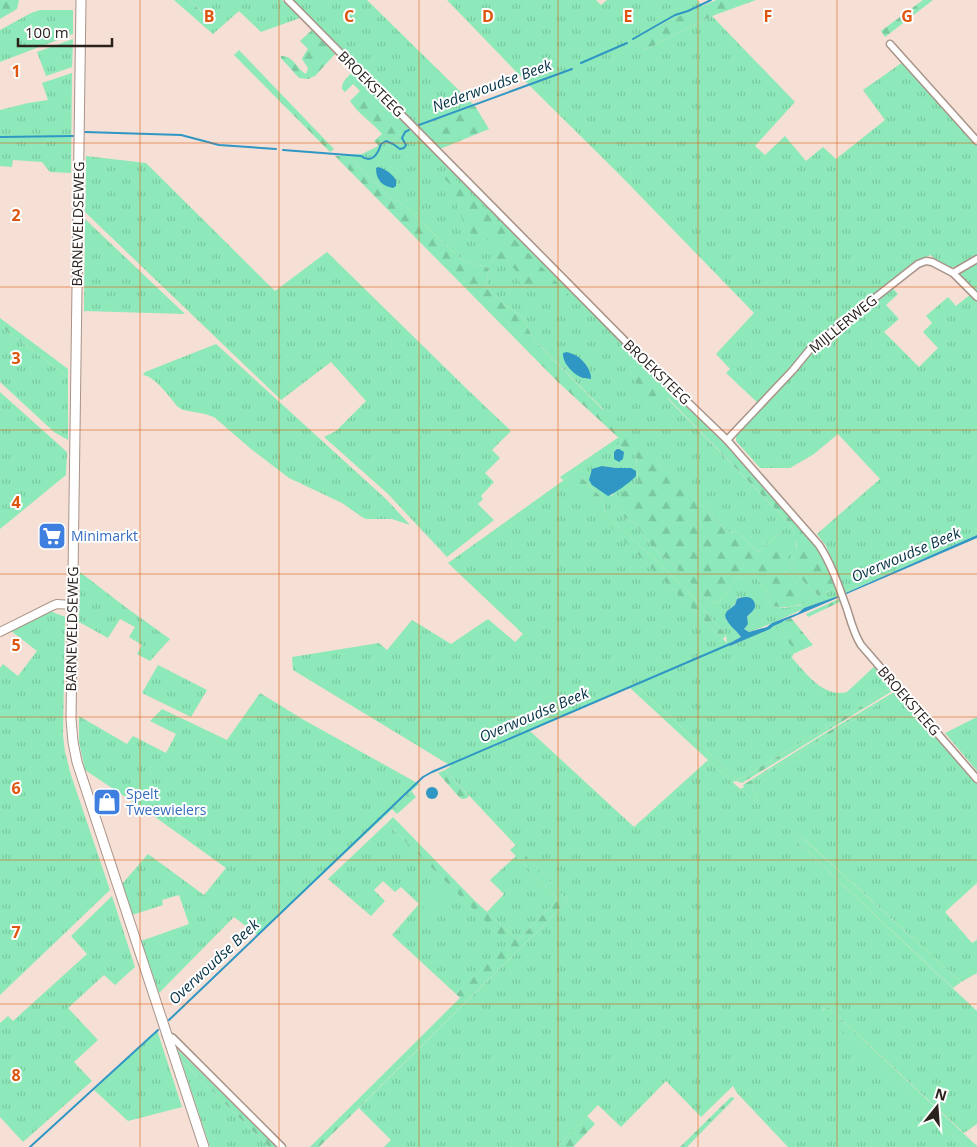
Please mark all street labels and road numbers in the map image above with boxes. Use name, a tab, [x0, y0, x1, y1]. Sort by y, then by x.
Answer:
street label: BROEKSTEEG	[334, 47, 408, 121]
street label: BARNEVELDSEWEG	[67, 161, 88, 287]
street label: MIJLLERWEG	[805, 290, 881, 357]
street label: BROEKSTEEG	[620, 335, 695, 408]
street label: BARNEVELDSEWEG	[61, 566, 82, 692]
street label: BROEKSTEEG	[874, 662, 945, 739]

